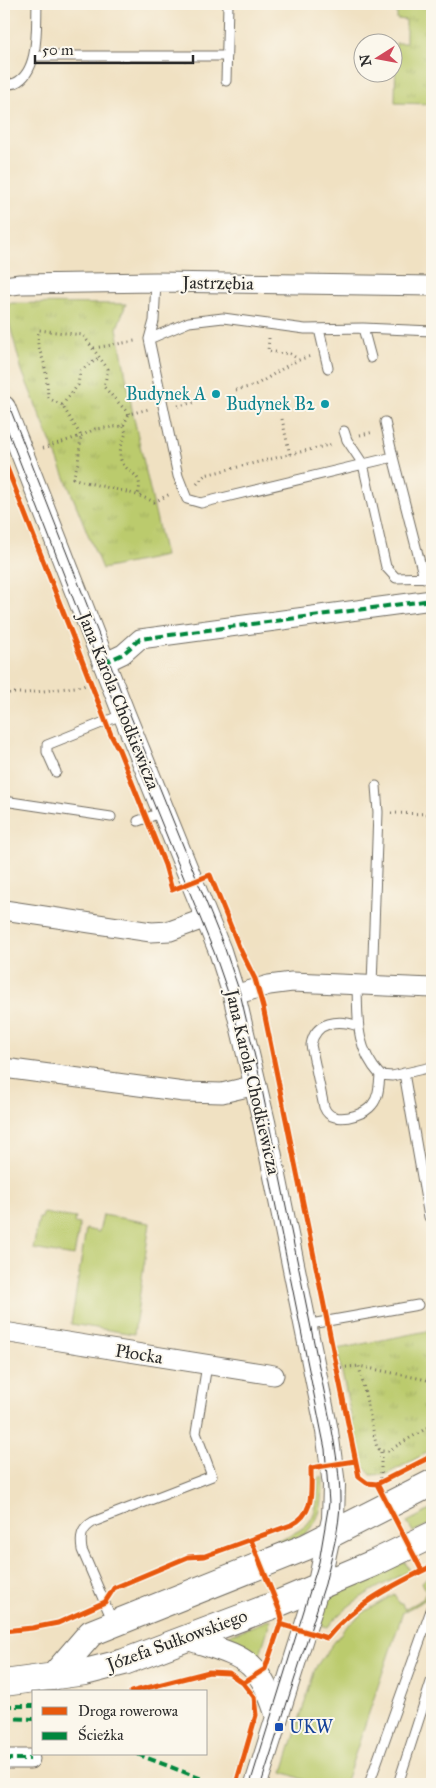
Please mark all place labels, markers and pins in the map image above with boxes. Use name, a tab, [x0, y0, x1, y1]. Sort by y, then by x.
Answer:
place label: Budynek A	[126, 383, 206, 405]
marker: Budynek A	[210, 388, 222, 400]
place label: Budynek B2	[226, 393, 315, 415]
marker: Budynek B2	[319, 398, 331, 410]
place label: UKW	[289, 1716, 334, 1738]
marker: UKW	[273, 1721, 285, 1733]

